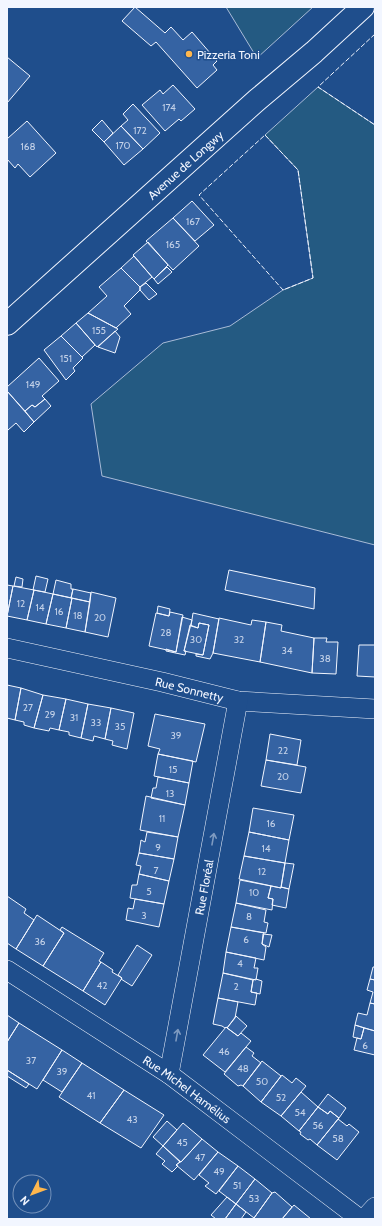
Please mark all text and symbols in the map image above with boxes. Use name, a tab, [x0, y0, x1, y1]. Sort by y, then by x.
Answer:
place label: Pizzeria Toni	[197, 47, 260, 62]
marker: Pizzeria Toni	[184, 49, 194, 59]
house number: 174	[162, 101, 176, 114]
house number: 172	[133, 124, 147, 137]
street label: Avenue de Longwy	[144, 127, 226, 202]
house number: 170	[115, 139, 131, 152]
house number: 168	[20, 140, 36, 153]
house number: 167	[186, 215, 200, 228]
house number: 165	[166, 238, 180, 251]
house number: 155	[92, 324, 106, 337]
house number: 151	[60, 352, 72, 365]
house number: 149	[26, 378, 41, 391]
house number: 12	[17, 597, 25, 610]
house number: 14	[35, 601, 45, 614]
house number: 16	[55, 605, 64, 618]
house number: 18	[73, 609, 83, 622]
house number: 20	[94, 611, 106, 624]
house number: 28	[160, 626, 172, 639]
house number: 30	[190, 633, 202, 646]
house number: 32	[234, 633, 244, 646]
house number: 34	[281, 644, 293, 657]
house number: 38	[319, 652, 331, 665]
street label: Rue Sonnetty	[154, 673, 225, 705]
house number: 27	[23, 701, 33, 714]
house number: 29	[45, 708, 56, 721]
house number: 31	[70, 711, 78, 724]
house number: 33	[91, 716, 101, 729]
house number: 35	[115, 720, 125, 733]
house number: 39	[170, 729, 182, 742]
house number: 22	[278, 744, 288, 757]
house number: 15	[169, 763, 177, 776]
house number: 20	[277, 770, 289, 783]
house number: 13	[166, 787, 174, 800]
house number: 11	[159, 812, 165, 825]
house number: 16	[267, 817, 276, 830]
one-way arrow	[209, 832, 217, 845]
house number: 9	[155, 841, 161, 854]
house number: 14	[261, 842, 271, 855]
street label: Rue Floréal	[191, 858, 216, 916]
house number: 7	[153, 864, 159, 877]
house number: 12	[258, 865, 266, 878]
house number: 5	[146, 885, 152, 898]
house number: 10	[249, 886, 259, 899]
house number: 3	[141, 909, 147, 922]
house number: 8	[246, 910, 252, 923]
house number: 6	[243, 933, 249, 946]
house number: 36	[34, 935, 46, 948]
house number: 4	[237, 957, 243, 970]
house number: 42	[96, 979, 108, 992]
house number: 2	[233, 980, 239, 993]
one-way arrow	[173, 1029, 181, 1042]
house number: 6	[362, 1039, 368, 1052]
house number: 46	[218, 1045, 230, 1058]
street label: Rue Michel Hamélius	[140, 1052, 234, 1126]
house number: 37	[26, 1054, 36, 1067]
house number: 48	[237, 1062, 249, 1075]
house number: 39	[56, 1065, 68, 1078]
house number: 50	[256, 1075, 268, 1088]
house number: 41	[86, 1089, 96, 1102]
house number: 52	[276, 1091, 286, 1104]
house number: 54	[294, 1106, 306, 1119]
house number: 43	[126, 1113, 138, 1126]
house number: 56	[312, 1119, 324, 1132]
house number: 58	[332, 1132, 344, 1145]
house number: 45	[176, 1136, 188, 1149]
house number: 47	[195, 1151, 205, 1164]
house number: 49	[213, 1165, 225, 1178]
north arrow	[12, 1174, 52, 1214]
house number: 51	[233, 1179, 241, 1192]
house number: 53	[249, 1192, 259, 1205]
text: N	[17, 1193, 32, 1208]

